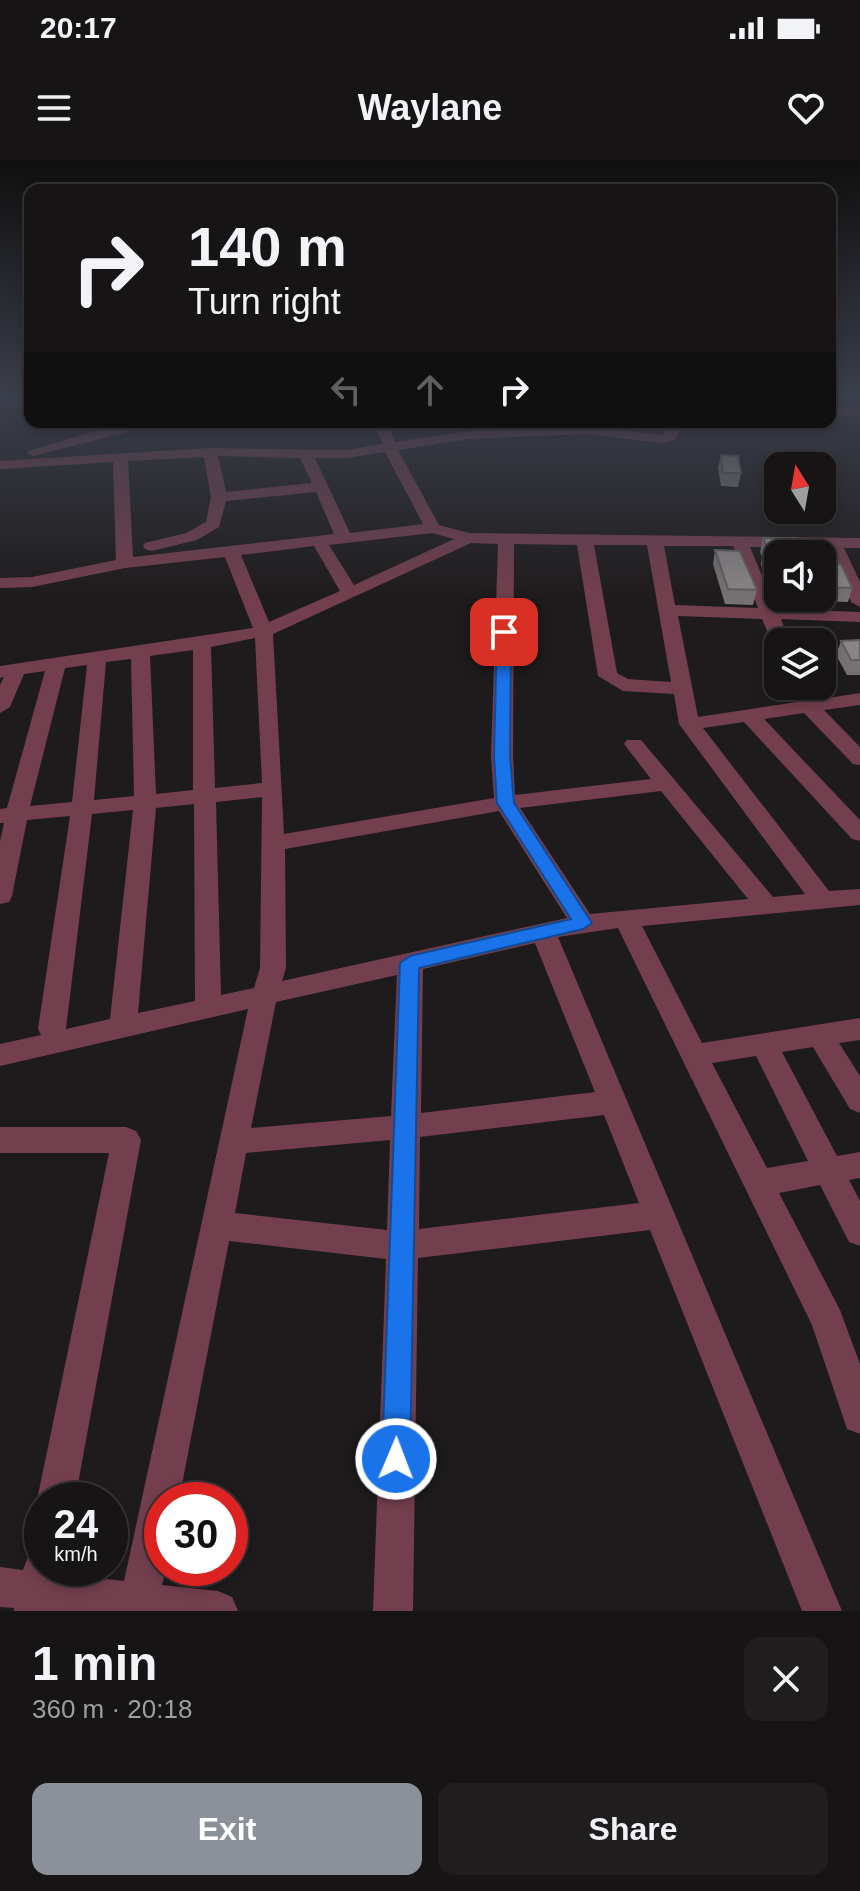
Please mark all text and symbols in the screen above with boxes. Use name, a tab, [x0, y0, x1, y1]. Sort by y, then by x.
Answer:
text: 20:17	[40, 11, 117, 44]
icon: menu	[32, 86, 76, 130]
icon: heart	[784, 86, 828, 130]
text: Waylane	[358, 87, 502, 128]
text: 140 m	[188, 215, 347, 278]
icon: right	[56, 216, 160, 320]
text: Turn right	[188, 281, 341, 322]
icon: left	[324, 368, 368, 412]
icon: ahead	[408, 368, 452, 412]
icon: right	[492, 368, 536, 412]
north arrow	[764, 452, 836, 524]
map controls	[764, 452, 836, 700]
button: sound	[764, 540, 836, 612]
pin	[470, 598, 538, 666]
icon: arrive	[482, 610, 526, 654]
button: layers	[764, 628, 836, 700]
position arrow	[354, 1417, 438, 1501]
speed limit sign: 30	[144, 1482, 248, 1586]
text: 24	[54, 1502, 98, 1546]
text: km/h	[54, 1543, 98, 1565]
text: 1 min	[32, 1637, 157, 1690]
button: close	[744, 1637, 828, 1721]
text: 360 m · 20:18	[32, 1694, 192, 1724]
button: Exit	[32, 1783, 422, 1875]
button: Share	[438, 1783, 828, 1875]

